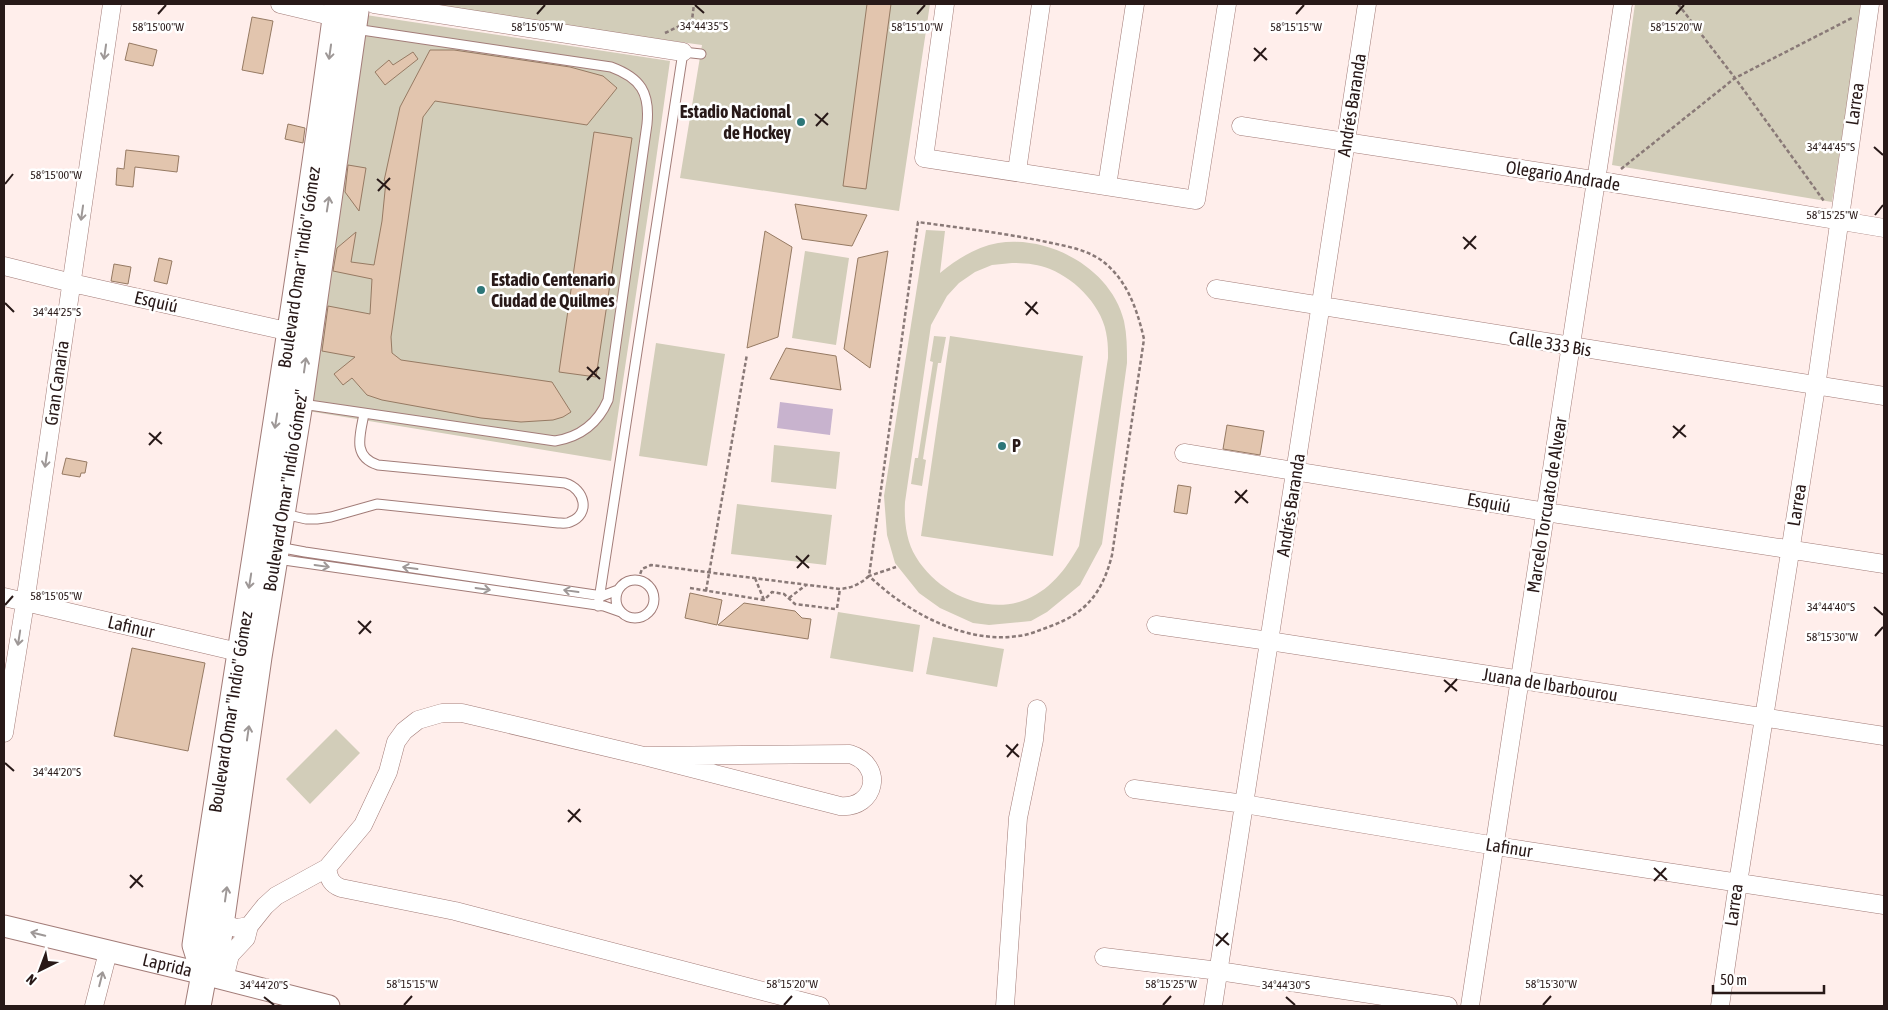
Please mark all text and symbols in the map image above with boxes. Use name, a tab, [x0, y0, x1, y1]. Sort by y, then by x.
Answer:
text: 34°44'35"S	[680, 19, 728, 33]
text: 58°15'00"W	[132, 20, 184, 34]
text: 58°15'05"W	[511, 20, 563, 34]
text: 58°15'10"W	[891, 20, 943, 34]
text: 58°15'15"W	[1270, 20, 1322, 34]
text: 58°15'20"W	[1650, 20, 1702, 34]
one-way arrow	[99, 44, 109, 60]
one-way arrow	[325, 44, 335, 60]
street label: Andrés Baranda	[1333, 52, 1370, 158]
street label: Larrea	[1841, 81, 1868, 126]
place label: Estadio Nacional de Hockey	[680, 101, 792, 143]
marker: Estadio Nacional de Hockey	[795, 116, 807, 128]
text: 34°44'45"S	[1807, 140, 1855, 154]
street label: Olegario Andrade	[1504, 156, 1622, 195]
street label: Boulevard Omar "Indio" Gómez	[273, 165, 324, 370]
text: 58°15'00"W	[30, 168, 82, 182]
one-way arrow	[324, 196, 334, 212]
one-way arrow	[76, 205, 86, 221]
text: 58°15'25"W	[1806, 208, 1858, 222]
place label: Estadio Centenario Ciudad de Quilmes	[491, 269, 615, 311]
marker: Estadio Centenario Ciudad de Quilmes	[475, 284, 487, 296]
street label: Esquiú	[132, 286, 180, 317]
text: 34°44'25"S	[33, 305, 81, 319]
street label: Calle 333 Bis	[1507, 327, 1593, 360]
street label: Gran Canaria	[40, 339, 73, 427]
one-way arrow	[300, 357, 310, 373]
street label: Boulevard Omar "Indio Gómez"	[259, 388, 312, 593]
one-way arrow	[271, 412, 281, 428]
street label: Marcelo Torcuato de Alvear	[1522, 415, 1571, 594]
place label: P	[1012, 435, 1021, 456]
marker: P	[996, 440, 1008, 452]
one-way arrow	[40, 452, 50, 468]
street label: Andrés Baranda	[1272, 452, 1309, 558]
street label: Larrea	[1783, 482, 1810, 528]
street label: Esquiú	[1466, 488, 1513, 517]
one-way arrow	[314, 562, 330, 572]
one-way arrow	[402, 562, 418, 572]
one-way arrow	[245, 573, 255, 589]
one-way arrow	[475, 585, 491, 595]
one-way arrow	[563, 586, 579, 596]
text: 58°15'05"W	[30, 589, 82, 603]
text: 34°44'40"S	[1807, 600, 1855, 614]
street label: Boulevard Omar "Indio" Gómez	[204, 609, 256, 814]
street label: Lafinur	[106, 611, 157, 642]
one-way arrow	[14, 630, 24, 646]
text: 58°15'30"W	[1806, 630, 1858, 644]
street label: Juana de Ibarbourou	[1481, 663, 1619, 706]
one-way arrow	[244, 725, 254, 741]
text: 34°44'20"S	[33, 765, 81, 779]
street label: Lafinur	[1484, 833, 1535, 862]
street label: Larrea	[1720, 882, 1747, 927]
one-way arrow	[221, 886, 231, 902]
one-way arrow	[30, 929, 46, 938]
north arrow	[15, 945, 65, 995]
street label: Laprida	[141, 949, 194, 981]
scale bar	[1713, 962, 1824, 994]
text: N	[23, 971, 40, 988]
one-way arrow	[97, 971, 106, 987]
text: 50 m	[1720, 971, 1747, 988]
text: 58°15'15"W	[386, 977, 438, 991]
text: 58°15'20"W	[766, 977, 818, 991]
text: 58°15'25"W	[1145, 977, 1197, 991]
text: 58°15'30"W	[1525, 977, 1577, 991]
text: 34°44'20"S	[240, 978, 288, 992]
text: 34°44'30"S	[1262, 978, 1310, 992]

